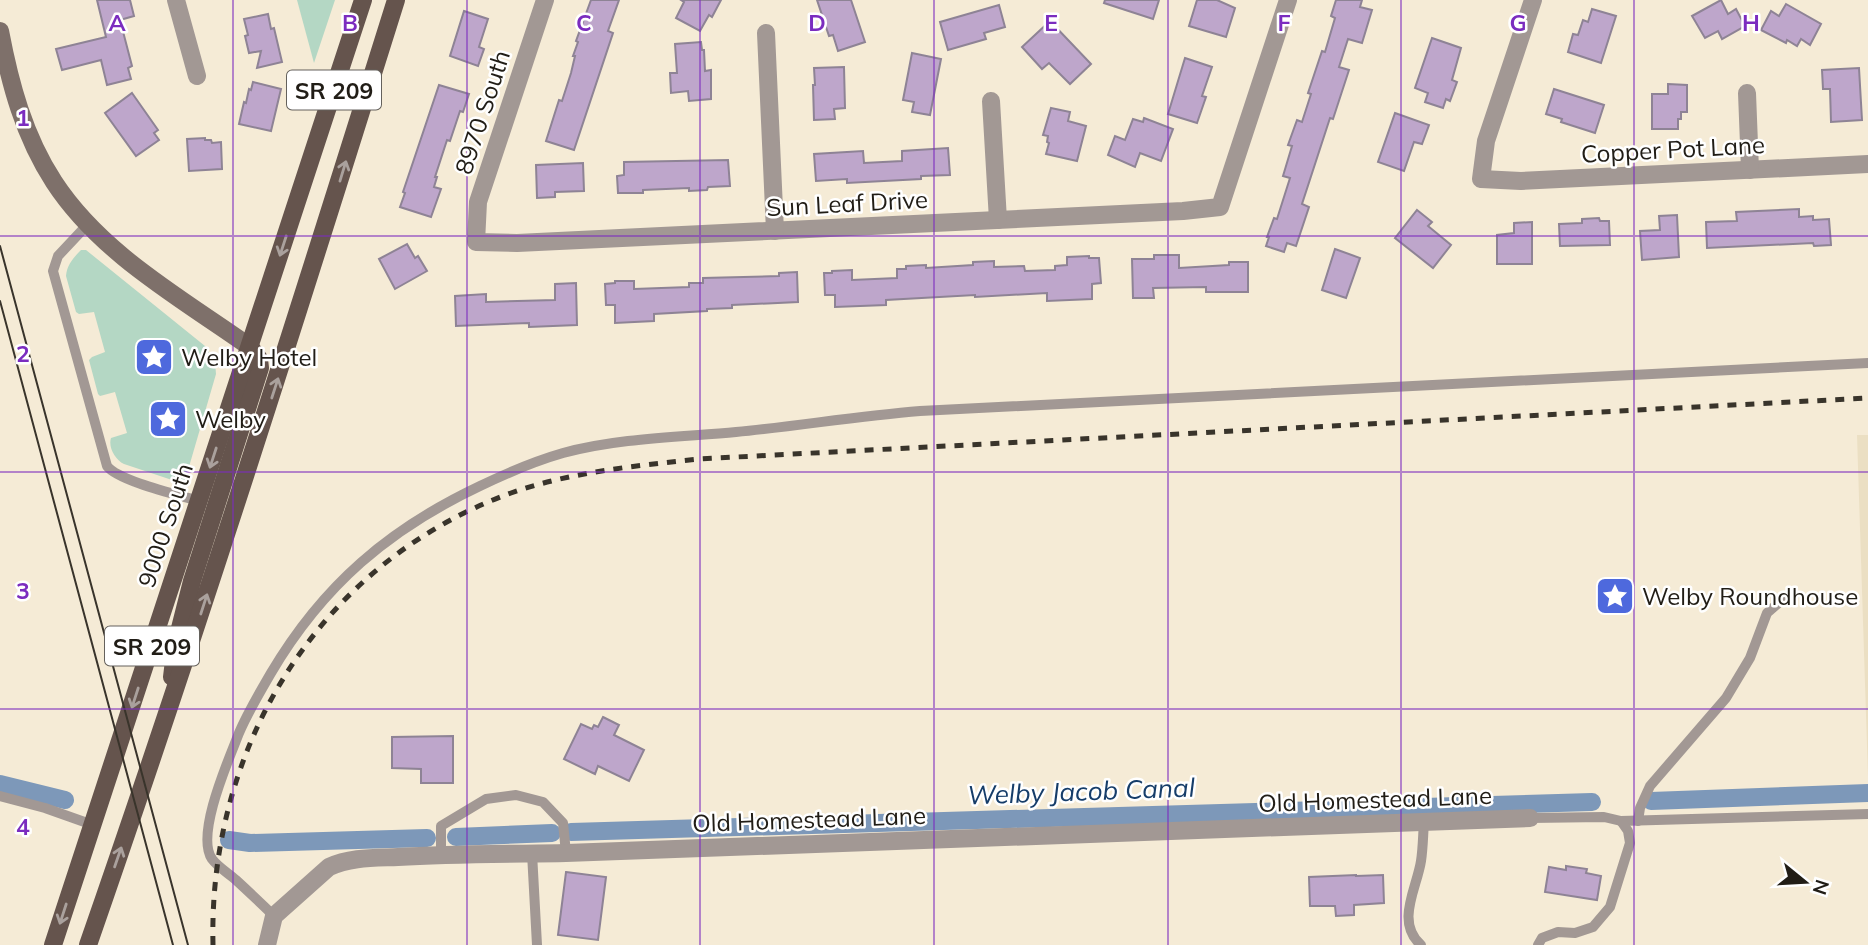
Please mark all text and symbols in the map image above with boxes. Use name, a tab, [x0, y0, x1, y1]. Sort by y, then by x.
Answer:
text: A	[108, 8, 126, 37]
text: B	[342, 8, 358, 37]
text: C	[576, 8, 592, 37]
text: D	[808, 8, 826, 37]
text: E	[1044, 8, 1058, 37]
text: F	[1277, 8, 1291, 37]
text: G	[1509, 8, 1527, 37]
text: H	[1742, 8, 1760, 37]
street label: 8970 South	[448, 46, 516, 178]
road number: SR 209	[287, 71, 381, 110]
text: 1	[16, 103, 30, 132]
street label: Copper Pot Lane	[1580, 129, 1766, 169]
one-way arrow	[337, 160, 350, 182]
street label: Sun Leaf Drive	[765, 184, 929, 222]
one-way arrow	[276, 235, 289, 257]
place icon: Welby Hotel	[133, 336, 175, 378]
text: 2	[16, 339, 30, 368]
place label: Welby Hotel	[181, 342, 317, 372]
one-way arrow	[269, 377, 282, 399]
place icon: Welby	[147, 398, 189, 440]
place label: Welby	[195, 404, 266, 434]
one-way arrow	[206, 447, 218, 469]
street label: 9000 South	[131, 459, 199, 591]
place icon: Welby Roundhouse	[1594, 575, 1636, 617]
text: 3	[16, 576, 30, 605]
place label: Welby Roundhouse	[1642, 581, 1858, 611]
one-way arrow	[199, 594, 211, 616]
road number: SR 209	[105, 626, 199, 666]
one-way arrow	[127, 686, 140, 708]
water label: Welby Jacob Canal	[967, 771, 1196, 811]
street label: Old Homestead Lane	[1258, 780, 1492, 818]
street label: Old Homestead Lane	[692, 800, 926, 838]
text: 4	[16, 812, 30, 841]
one-way arrow	[113, 847, 125, 869]
north arrow	[1770, 847, 1840, 917]
text: N	[1808, 877, 1835, 898]
one-way arrow	[56, 903, 69, 925]

